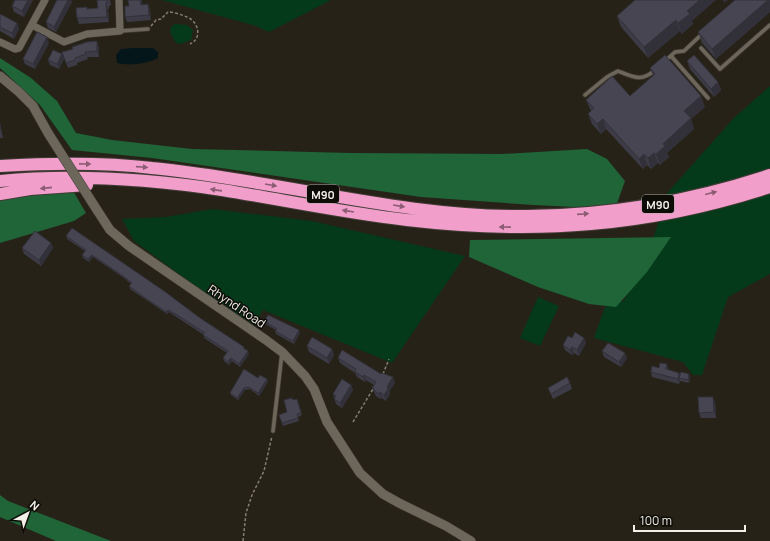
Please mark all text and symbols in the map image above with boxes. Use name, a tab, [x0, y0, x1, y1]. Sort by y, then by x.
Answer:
one-way arrow	[79, 161, 92, 167]
one-way arrow	[136, 163, 148, 170]
one-way arrow	[265, 182, 277, 188]
one-way arrow	[40, 185, 52, 191]
road number: M90	[307, 185, 339, 203]
one-way arrow	[210, 186, 222, 193]
one-way arrow	[704, 189, 717, 195]
road number: M90	[642, 195, 674, 213]
one-way arrow	[393, 203, 405, 209]
one-way arrow	[342, 208, 354, 214]
one-way arrow	[577, 211, 589, 218]
one-way arrow	[498, 224, 511, 230]
street label: Rhynd Road	[205, 280, 269, 332]
north arrow	[8, 493, 48, 533]
text: N	[27, 497, 43, 513]
scale bar	[634, 507, 745, 533]
text: 100 m	[640, 512, 672, 529]

